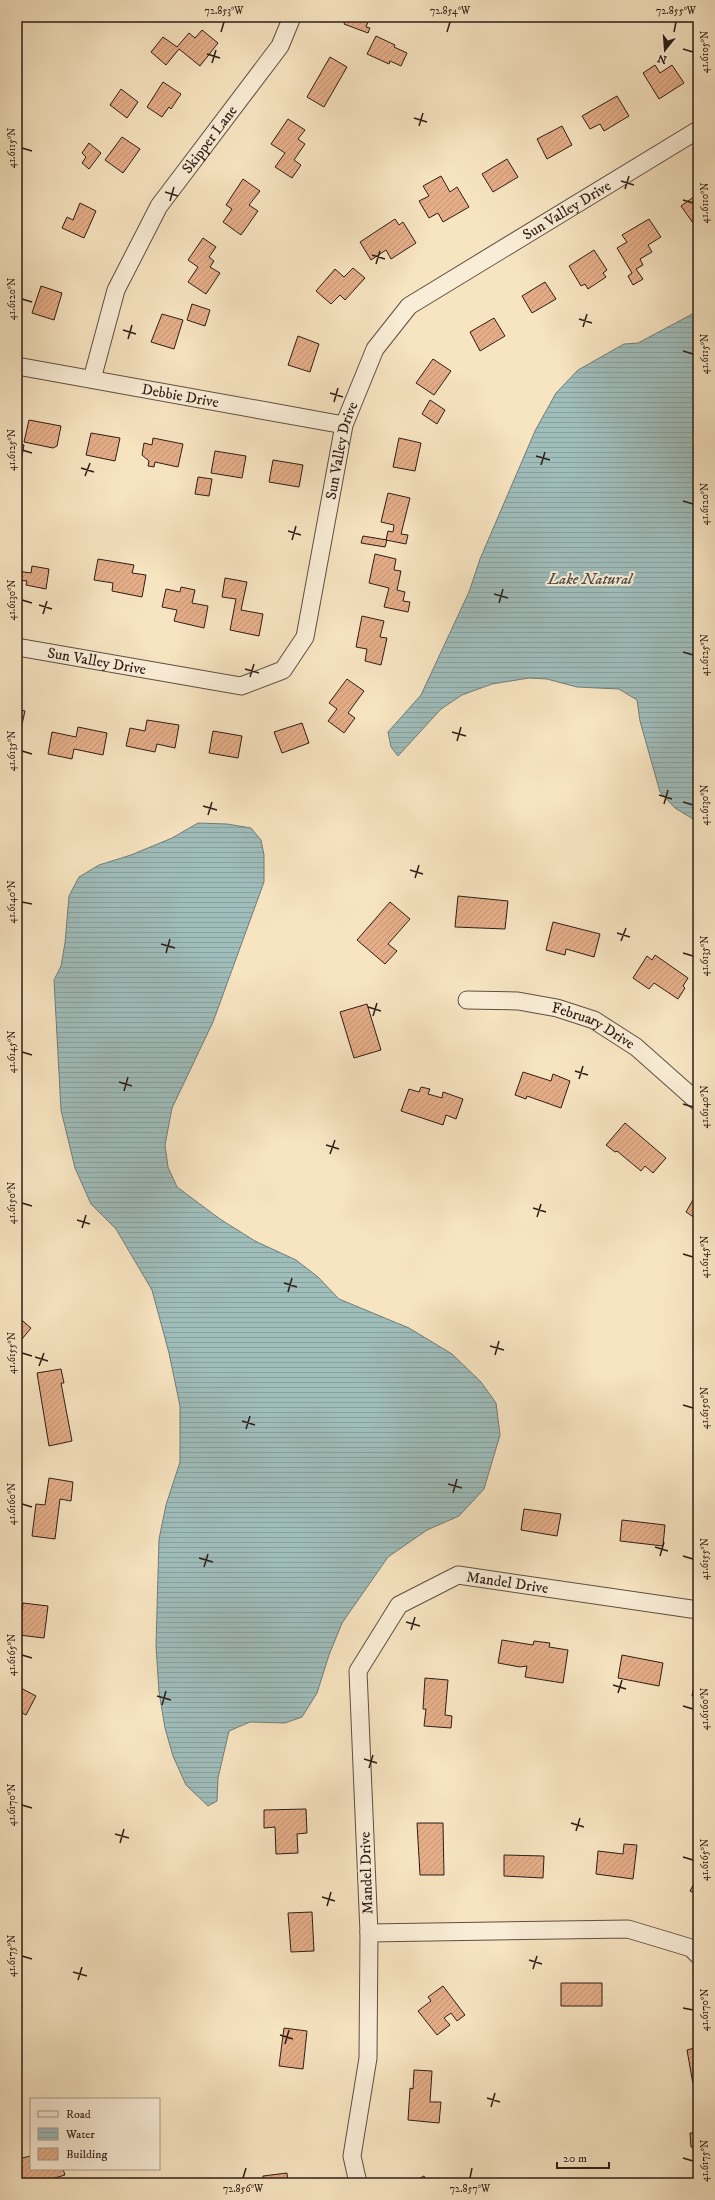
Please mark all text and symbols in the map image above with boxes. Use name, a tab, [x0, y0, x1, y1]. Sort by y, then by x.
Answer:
text: 72.853°W	[205, 5, 244, 17]
text: 72.854°W	[430, 5, 471, 17]
text: 72.855°W	[656, 5, 697, 17]
north arrow	[645, 30, 685, 70]
text: 41.6105°N	[699, 31, 711, 73]
text: N	[656, 51, 669, 67]
street label: Skipper Lane	[178, 102, 242, 178]
text: 41.6115°N	[6, 128, 18, 168]
street label: Sun Valley Drive	[519, 176, 615, 245]
text: 41.6110°N	[699, 182, 711, 224]
text: 41.6120°N	[6, 278, 18, 320]
text: 41.6115°N	[699, 334, 711, 374]
street label: Debbie Drive	[140, 380, 220, 412]
street label: Sun Valley Drive	[321, 399, 363, 501]
text: 41.6125°N	[6, 429, 18, 471]
text: 41.6120°N	[699, 483, 711, 525]
water label: Lake Natural	[547, 569, 634, 589]
text: 41.6130°N	[6, 579, 18, 621]
text: 41.6125°N	[699, 634, 711, 676]
street label: Sun Valley Drive	[46, 643, 148, 679]
text: 41.6135°N	[6, 731, 18, 771]
text: 41.6130°N	[699, 784, 711, 826]
text: 41.6140°N	[6, 880, 18, 924]
text: 41.6135°N	[699, 936, 711, 976]
street label: February Drive	[550, 998, 638, 1054]
text: 41.6145°N	[6, 1031, 18, 1073]
text: 41.6140°N	[699, 1085, 711, 1129]
text: 41.6150°N	[6, 1182, 18, 1224]
text: 41.6145°N	[699, 1236, 711, 1278]
text: 41.6155°N	[6, 1332, 18, 1374]
text: 41.6150°N	[699, 1387, 711, 1429]
text: 41.6160°N	[6, 1483, 18, 1525]
text: 41.6155°N	[699, 1538, 711, 1580]
street label: Mandel Drive	[465, 1567, 550, 1598]
text: 41.6165°N	[6, 1634, 18, 1676]
text: 41.6160°N	[699, 1688, 711, 1730]
text: 41.6170°N	[6, 1784, 18, 1826]
street label: Mandel Drive	[356, 1831, 377, 1915]
text: 41.6165°N	[699, 1839, 711, 1881]
text: 41.6175°N	[6, 1935, 18, 1977]
text: 41.6170°N	[699, 1989, 711, 2031]
legend	[30, 2098, 160, 2170]
text: Road	[66, 2107, 91, 2122]
text: Water	[65, 2127, 95, 2142]
text: 41.6175°N	[699, 2140, 711, 2182]
scale bar	[557, 2144, 609, 2170]
text: Building	[66, 2147, 107, 2162]
text: 20 m	[563, 2151, 587, 2166]
text: 72.856°W	[223, 2183, 264, 2195]
text: 72.857°W	[450, 2183, 491, 2195]

